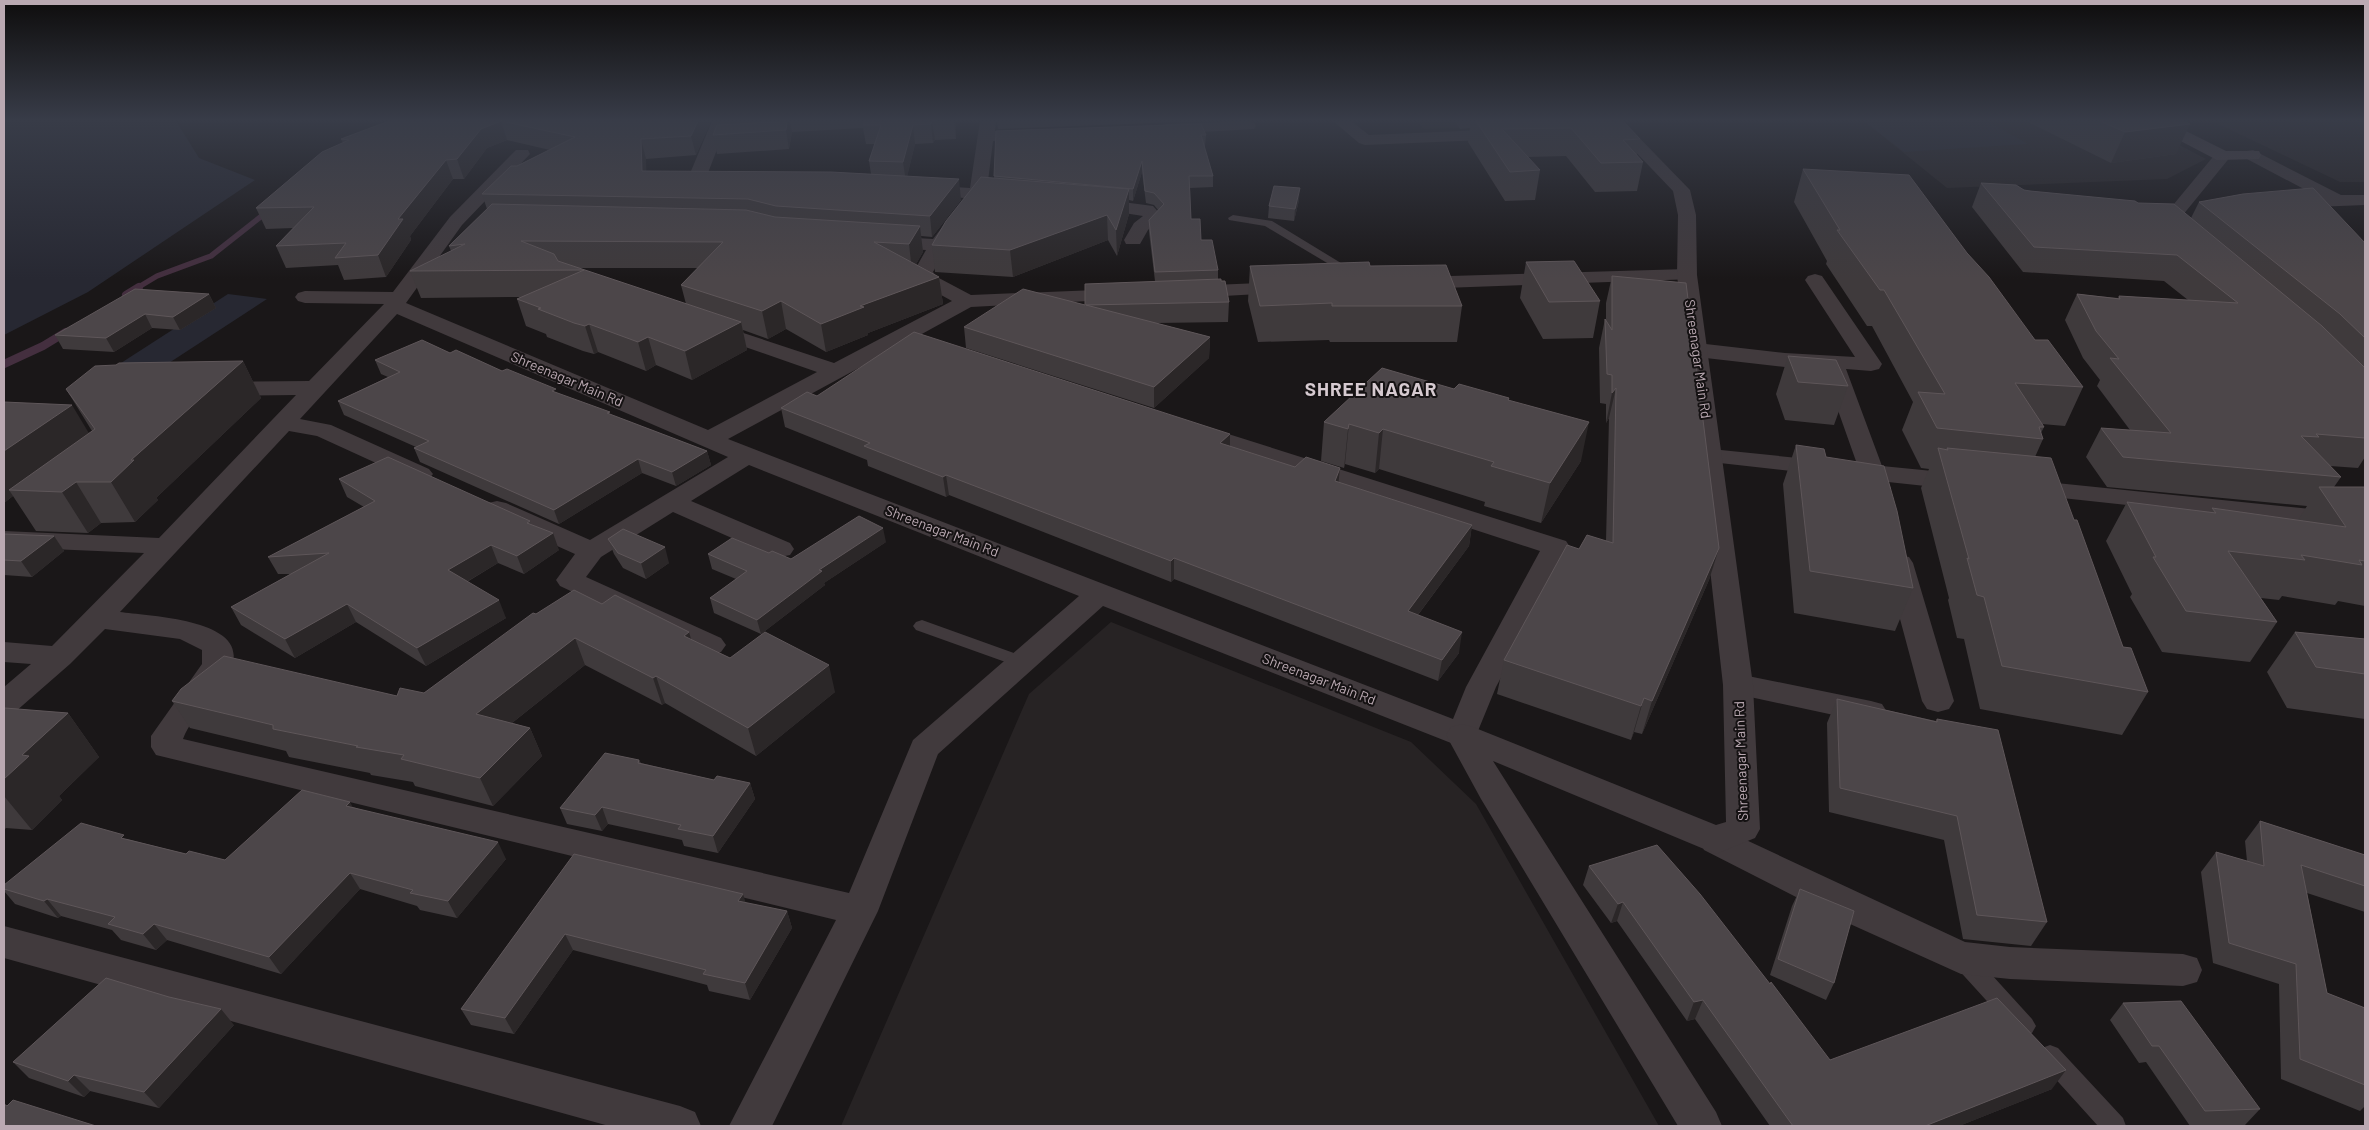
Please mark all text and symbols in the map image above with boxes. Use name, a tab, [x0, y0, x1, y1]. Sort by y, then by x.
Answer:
street label: Shreenagar Main Rd	[1682, 298, 1715, 420]
street label: Shreenagar Main Rd	[509, 347, 626, 410]
district label: SHREE NAGAR	[1305, 377, 1437, 400]
street label: Shreenagar Main Rd	[883, 501, 1001, 560]
street label: Shreenagar Main Rd	[1260, 649, 1378, 708]
street label: Shreenagar Main Rd	[1730, 701, 1751, 821]

